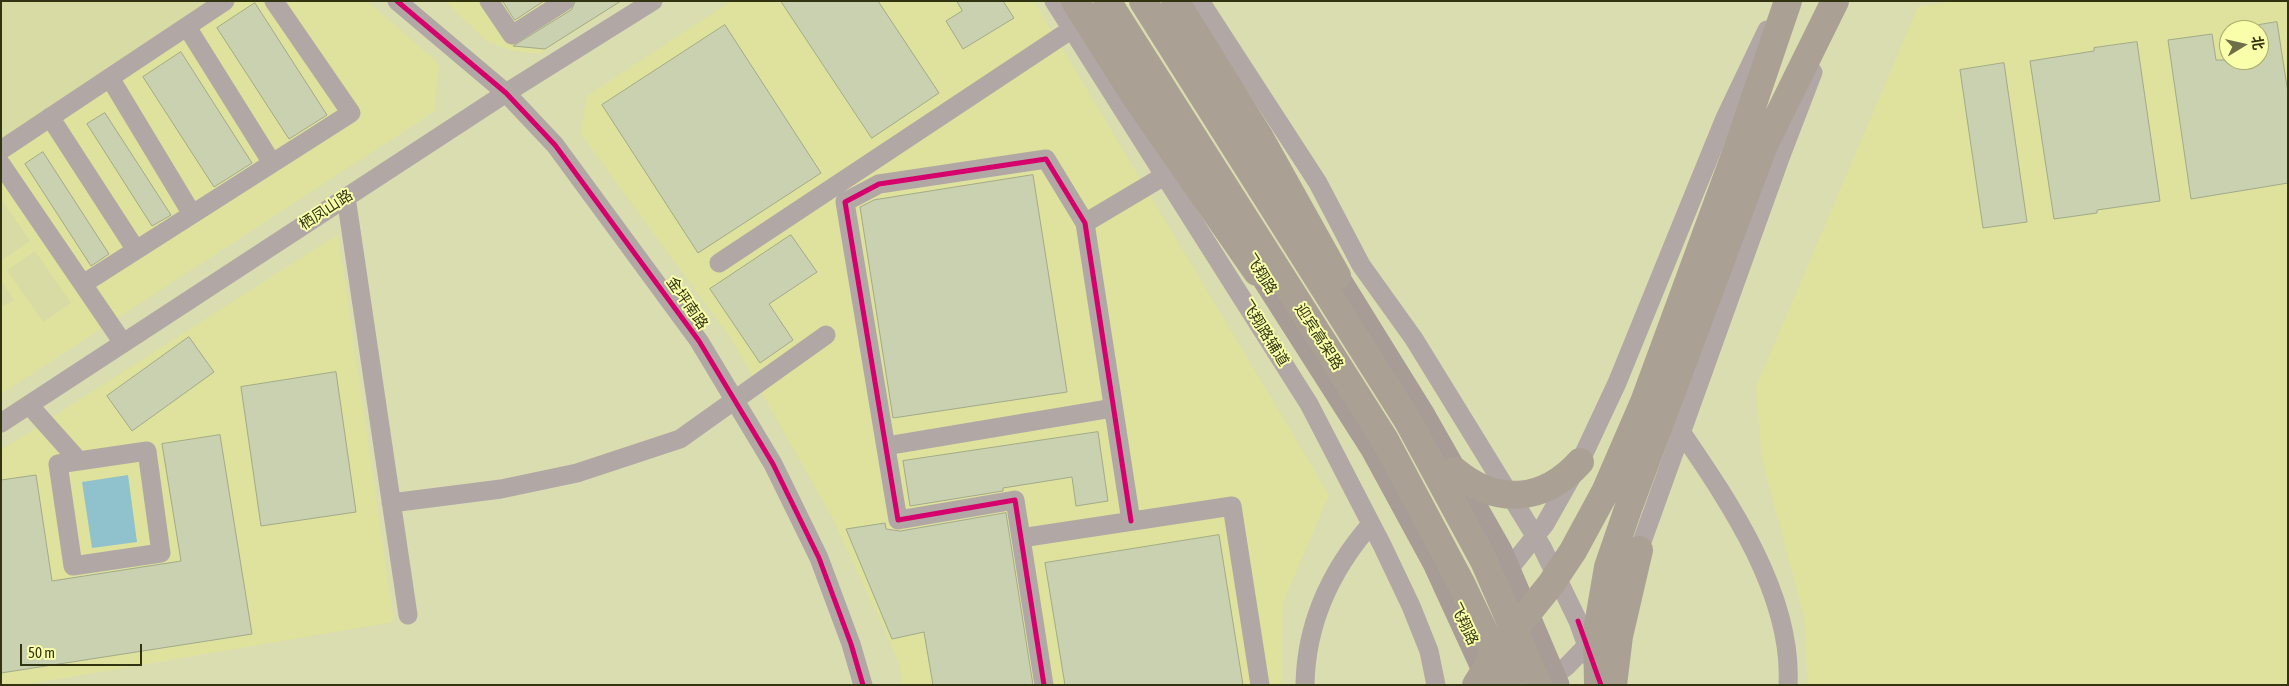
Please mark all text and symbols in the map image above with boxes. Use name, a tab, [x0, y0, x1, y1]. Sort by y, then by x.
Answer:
north arrow	[2219, 20, 2269, 70]
text: 北	[2249, 35, 2267, 51]
street label: 栖凤山路	[296, 186, 356, 234]
street label: 飞翔路	[1241, 250, 1281, 298]
street label: 金坪南路	[662, 273, 712, 333]
street label: 飞翔路辅道	[1237, 296, 1293, 370]
street label: 迎宾高架路	[1291, 301, 1347, 373]
street label: 飞翔路	[1446, 600, 1482, 648]
scale bar	[22, 634, 145, 666]
text: 50 m	[28, 644, 55, 661]

